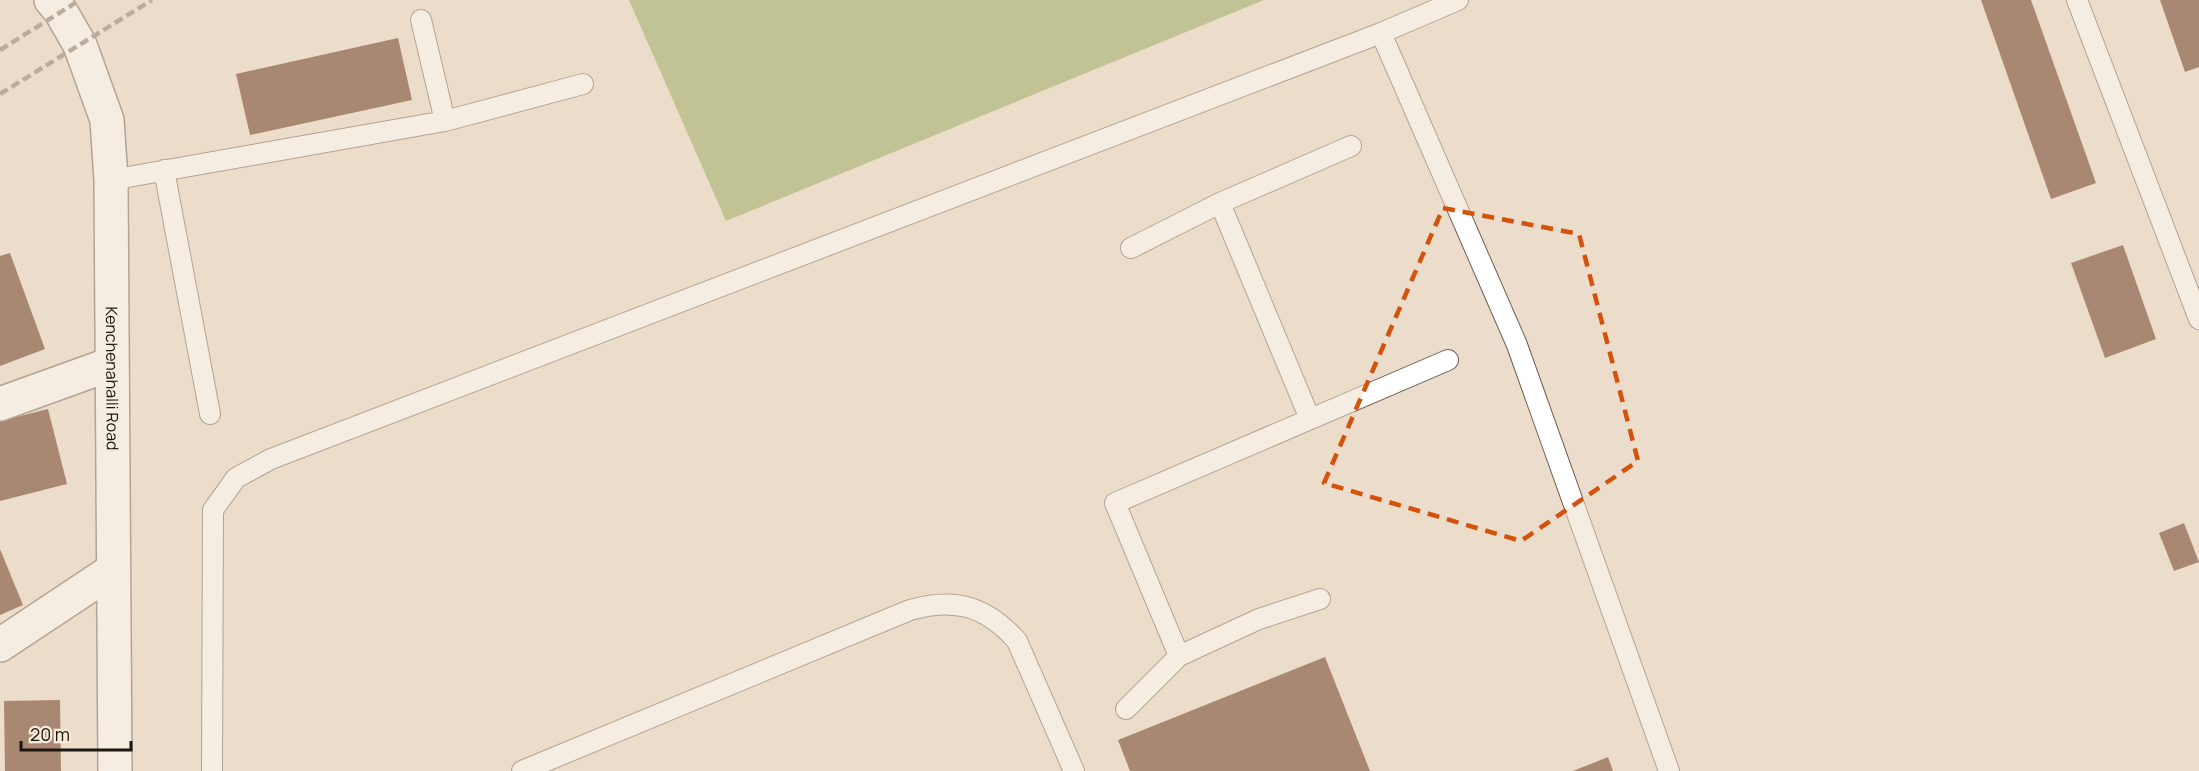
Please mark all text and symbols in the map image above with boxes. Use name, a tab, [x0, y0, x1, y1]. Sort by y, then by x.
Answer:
street label: Kenchenahalli Road	[101, 306, 124, 451]
scale bar	[21, 714, 130, 752]
text: 20 m	[30, 722, 70, 746]

